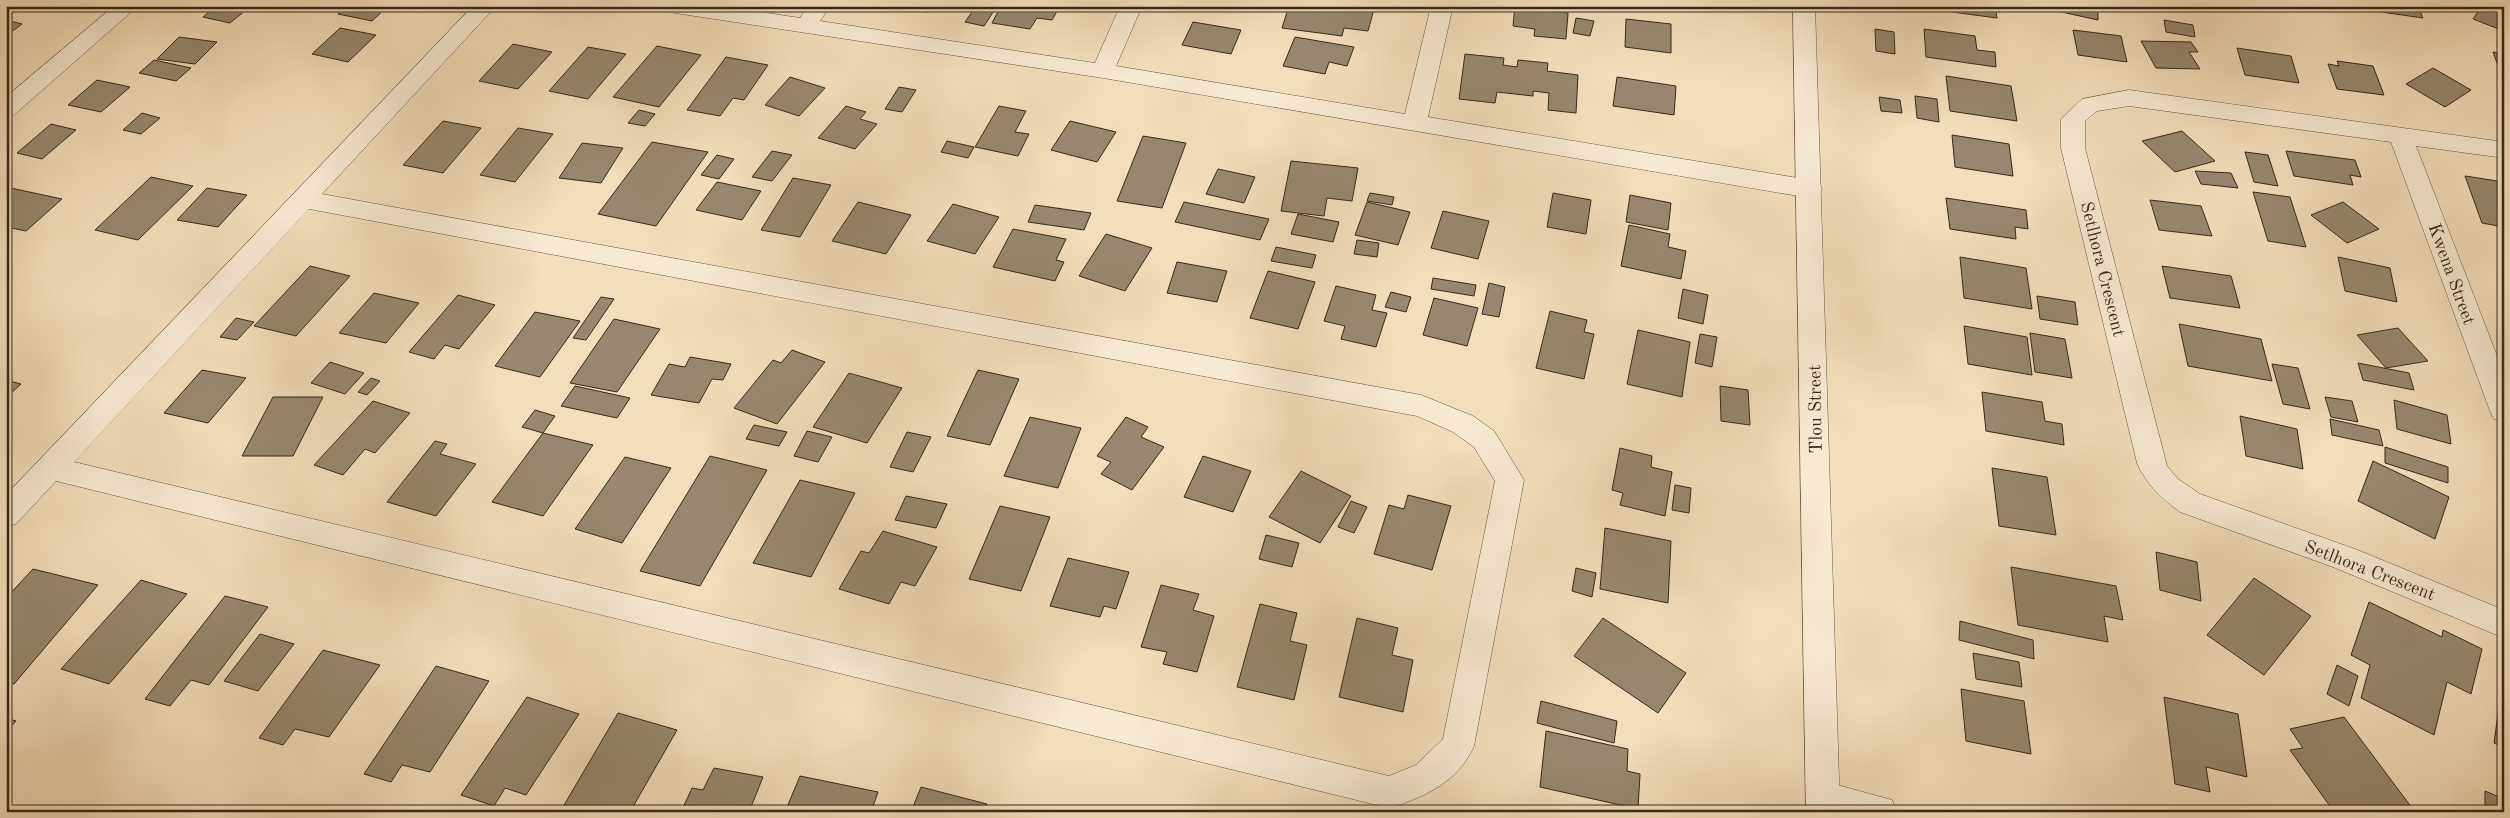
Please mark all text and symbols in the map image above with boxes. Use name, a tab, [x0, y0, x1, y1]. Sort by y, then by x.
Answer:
street label: Setlhora Crescent	[2077, 200, 2127, 339]
street label: Kwena Street	[2424, 221, 2478, 327]
street label: Tlou Street	[1806, 364, 1826, 454]
street label: Setlhora Crescent	[2302, 538, 2437, 604]

